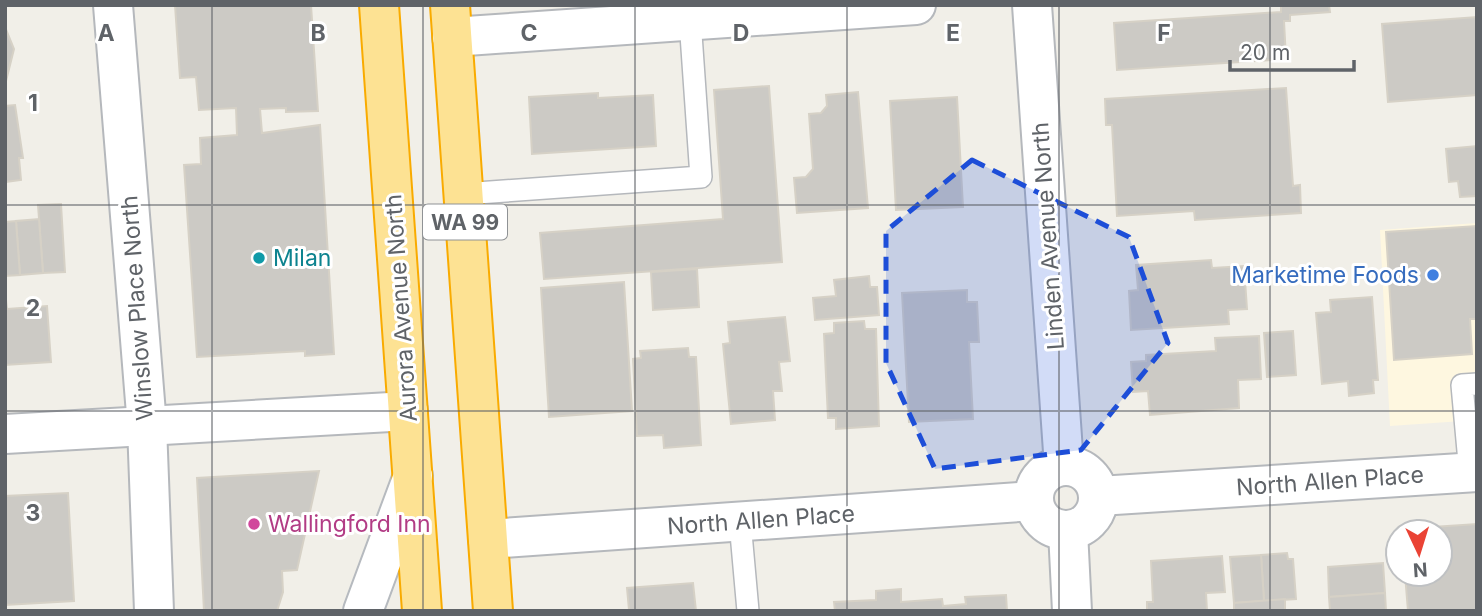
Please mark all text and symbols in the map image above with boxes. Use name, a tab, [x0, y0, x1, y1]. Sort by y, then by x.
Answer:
text: A	[97, 19, 115, 47]
text: B	[310, 19, 326, 47]
text: C	[520, 19, 538, 47]
text: D	[733, 19, 749, 47]
text: E	[946, 19, 960, 47]
text: F	[1157, 19, 1171, 47]
scale bar	[1230, 28, 1354, 72]
text: 20 m	[1240, 40, 1290, 65]
text: 1	[28, 89, 38, 117]
street label: Linden Avenue North	[1026, 121, 1070, 351]
street label: Aurora Avenue North	[379, 193, 423, 423]
street label: Winslow Place North	[115, 194, 159, 422]
road number: WA 99	[423, 204, 507, 240]
place label: Milan	[273, 244, 331, 272]
marker: Milan	[251, 250, 267, 266]
place label: Marketime Foods	[1231, 261, 1419, 289]
marker: Marketime Foods	[1425, 267, 1441, 283]
text: 2	[26, 294, 40, 322]
street label: North Allen Place	[1235, 460, 1425, 502]
text: 3	[26, 499, 40, 527]
street label: North Allen Place	[666, 499, 856, 541]
place label: Wallingford Inn	[268, 510, 431, 538]
marker: Wallingford Inn	[246, 516, 262, 532]
north arrow	[1384, 518, 1454, 588]
text: N	[1412, 557, 1428, 581]

